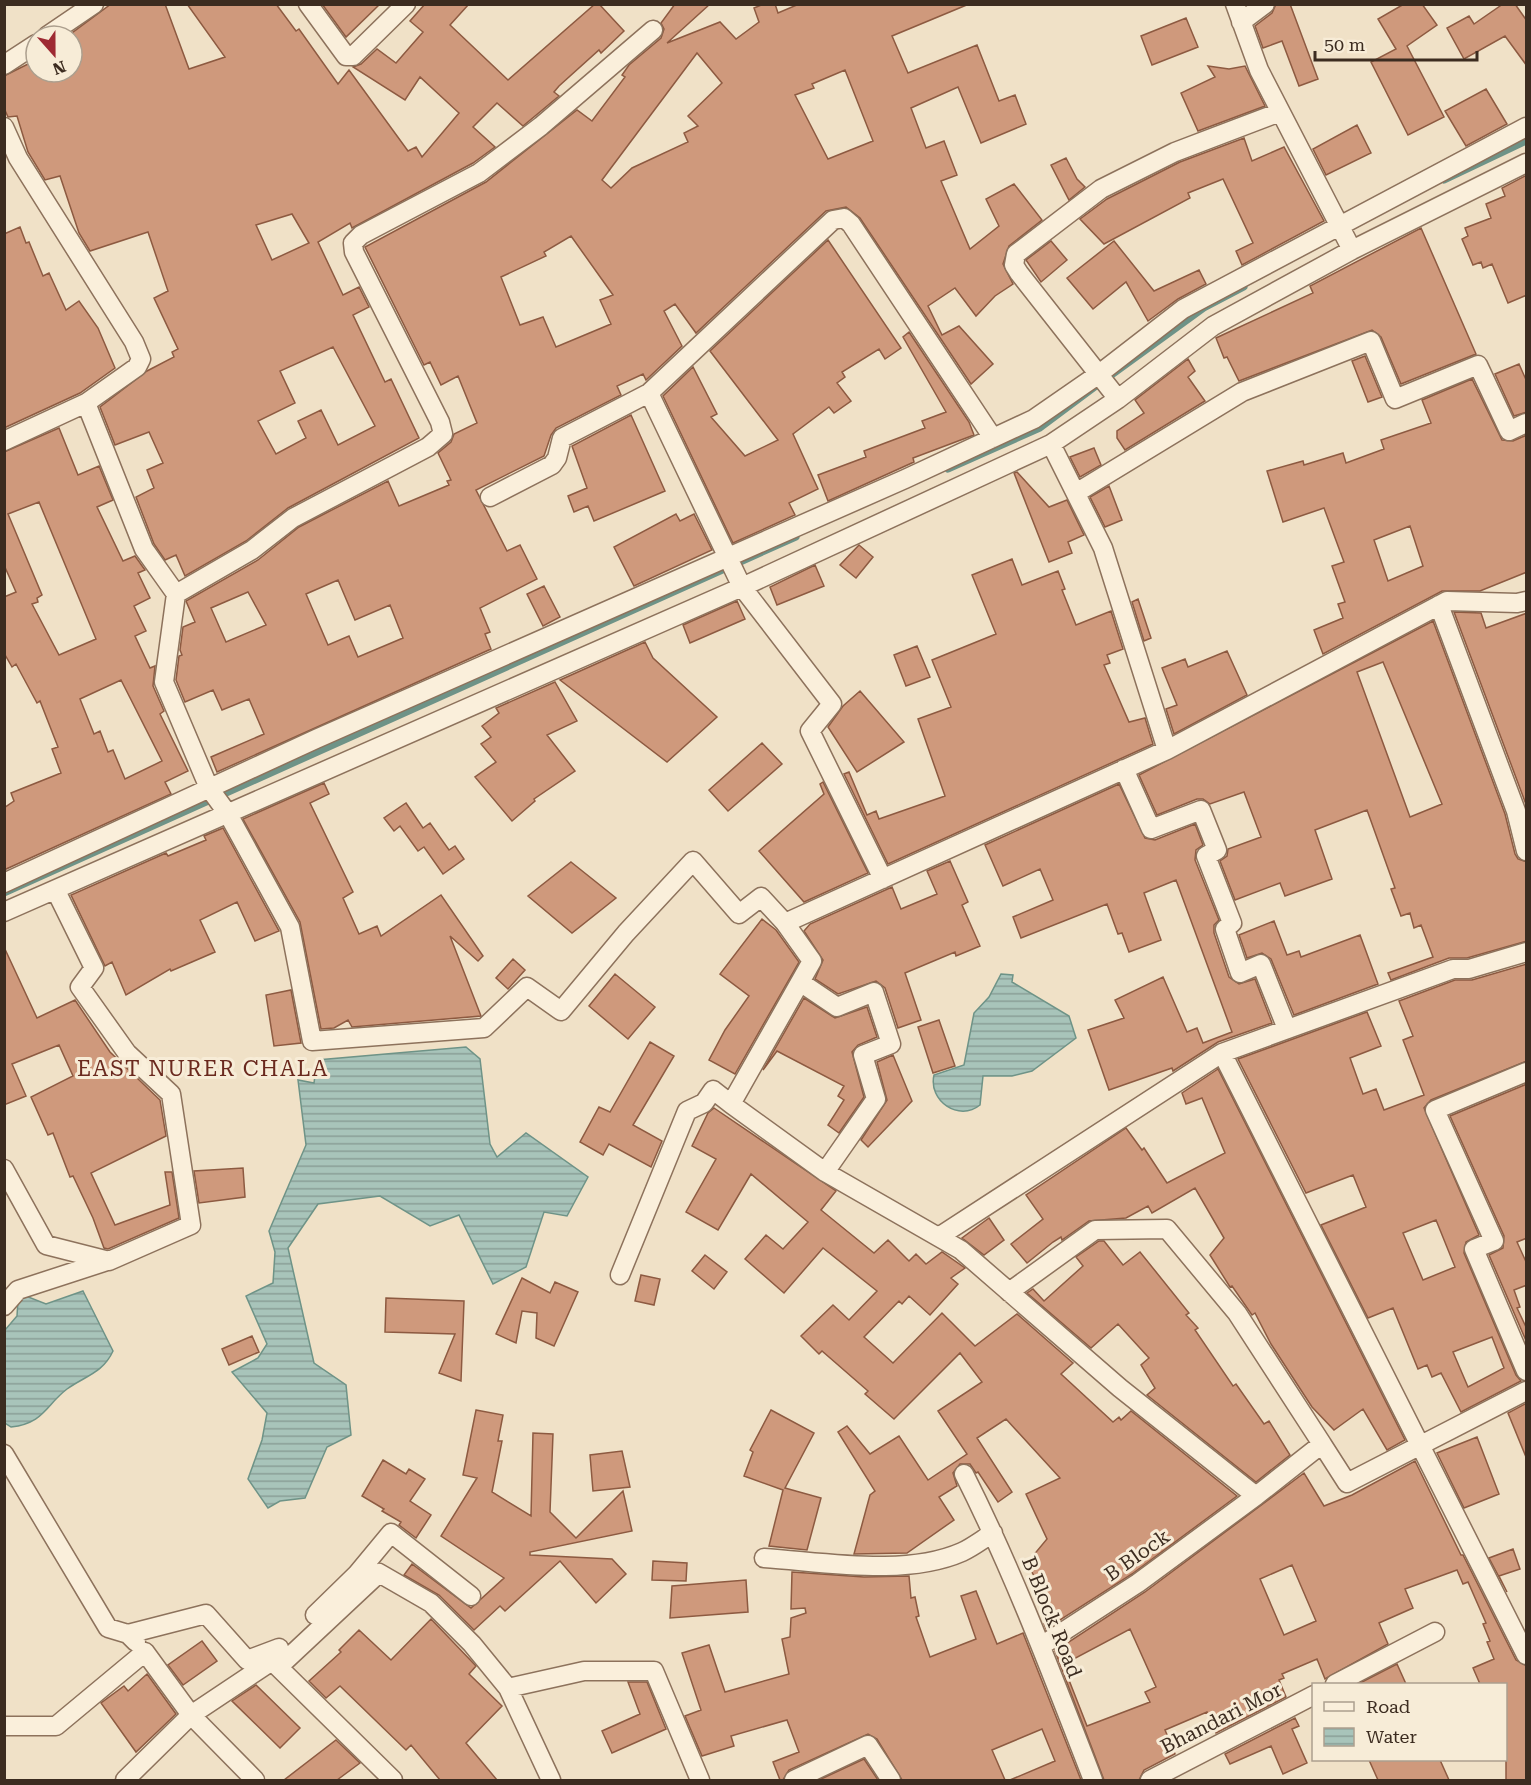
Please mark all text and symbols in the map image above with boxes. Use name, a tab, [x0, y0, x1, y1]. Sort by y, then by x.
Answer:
north arrow	[24, 24, 84, 84]
scale bar	[1315, 24, 1477, 62]
text: 50 m	[1324, 34, 1365, 55]
text: N	[50, 56, 68, 79]
district label: EAST NURER CHALA	[77, 1056, 329, 1081]
street label: B Block	[1100, 1524, 1175, 1586]
street label: B Block Road	[1017, 1553, 1087, 1681]
street label: Bhandari Mor	[1156, 1677, 1286, 1759]
legend	[1312, 1683, 1507, 1761]
text: Road	[1366, 1696, 1411, 1717]
text: Water	[1366, 1726, 1417, 1747]

